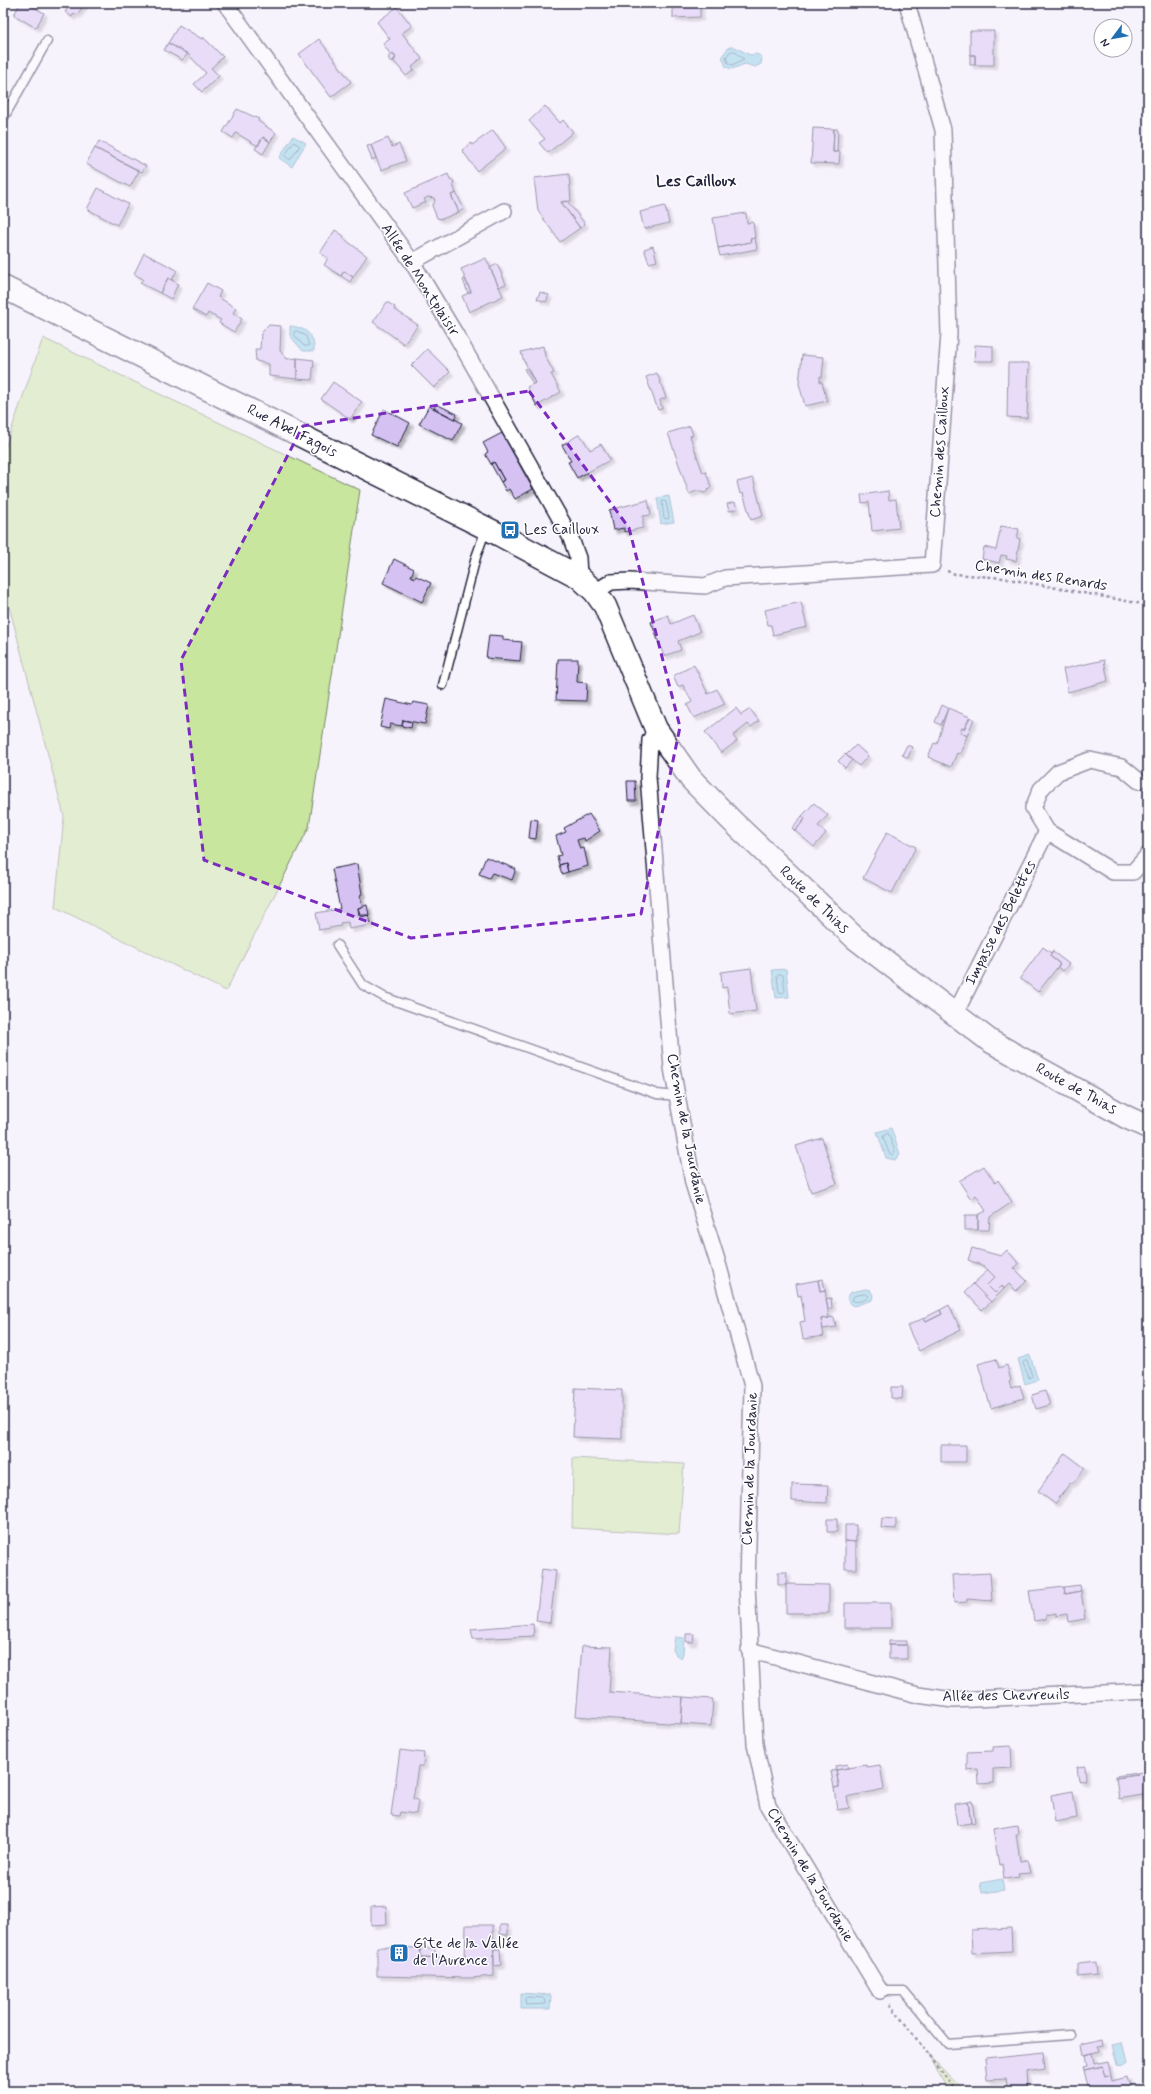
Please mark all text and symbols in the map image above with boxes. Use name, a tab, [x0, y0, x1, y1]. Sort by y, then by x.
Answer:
north arrow	[1093, 18, 1133, 58]
text: N	[1097, 36, 1113, 50]
district label: Les Cailloux	[656, 171, 736, 192]
street label: Allée de Montplaisir	[376, 220, 464, 341]
street label: Chemin des Cailloux	[925, 385, 955, 518]
street label: Rue Abel Fagois	[243, 400, 341, 463]
bus stop icon: Les Cailloux	[499, 519, 521, 541]
place label: Les Cailloux	[524, 520, 599, 540]
street label: Chemin des Renards	[973, 556, 1109, 596]
street label: Impasse des Belettes	[961, 857, 1041, 989]
street label: Route de Thias	[775, 862, 853, 938]
street label: Chemin de la Jourdanie	[662, 1052, 710, 1206]
street label: Route de Thias	[1032, 1059, 1120, 1120]
street label: Chemin de la Jourdanie	[737, 1392, 763, 1546]
street label: Allée des Chevreuils	[942, 1685, 1070, 1707]
street label: Chemin de la Jourdanie	[762, 1804, 858, 1946]
place label: Gîte de la Vallée de l'Aurence	[413, 1934, 519, 1971]
building icon: Gîte de la Vallée de l'Aurence	[388, 1942, 410, 1964]

